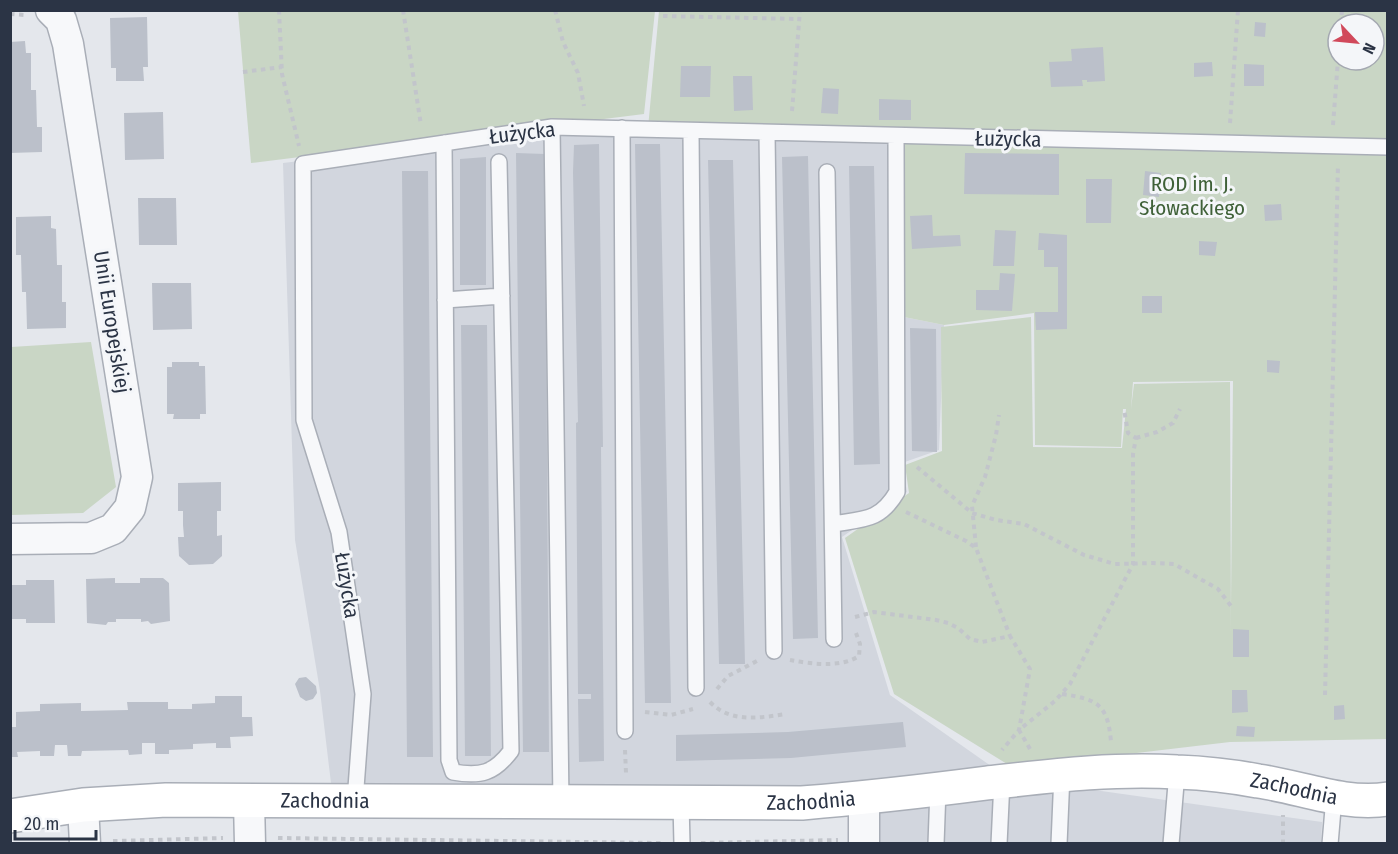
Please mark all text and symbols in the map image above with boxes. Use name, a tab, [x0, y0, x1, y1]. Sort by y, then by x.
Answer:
north arrow	[1326, 12, 1386, 72]
text: N	[1358, 40, 1380, 57]
street label: Łużycka	[487, 116, 557, 150]
street label: Łużycka	[974, 125, 1042, 153]
park label: ROD im. J. Słowackiego	[1139, 171, 1245, 221]
street label: Unii Europejskiej	[88, 249, 136, 395]
street label: Łużycka	[329, 550, 365, 620]
street label: Zachodnia	[1248, 767, 1340, 811]
street label: Zachodnia	[766, 785, 857, 816]
street label: Zachodnia	[280, 788, 370, 814]
scale bar	[15, 803, 96, 841]
text: 20 m	[24, 813, 59, 835]

